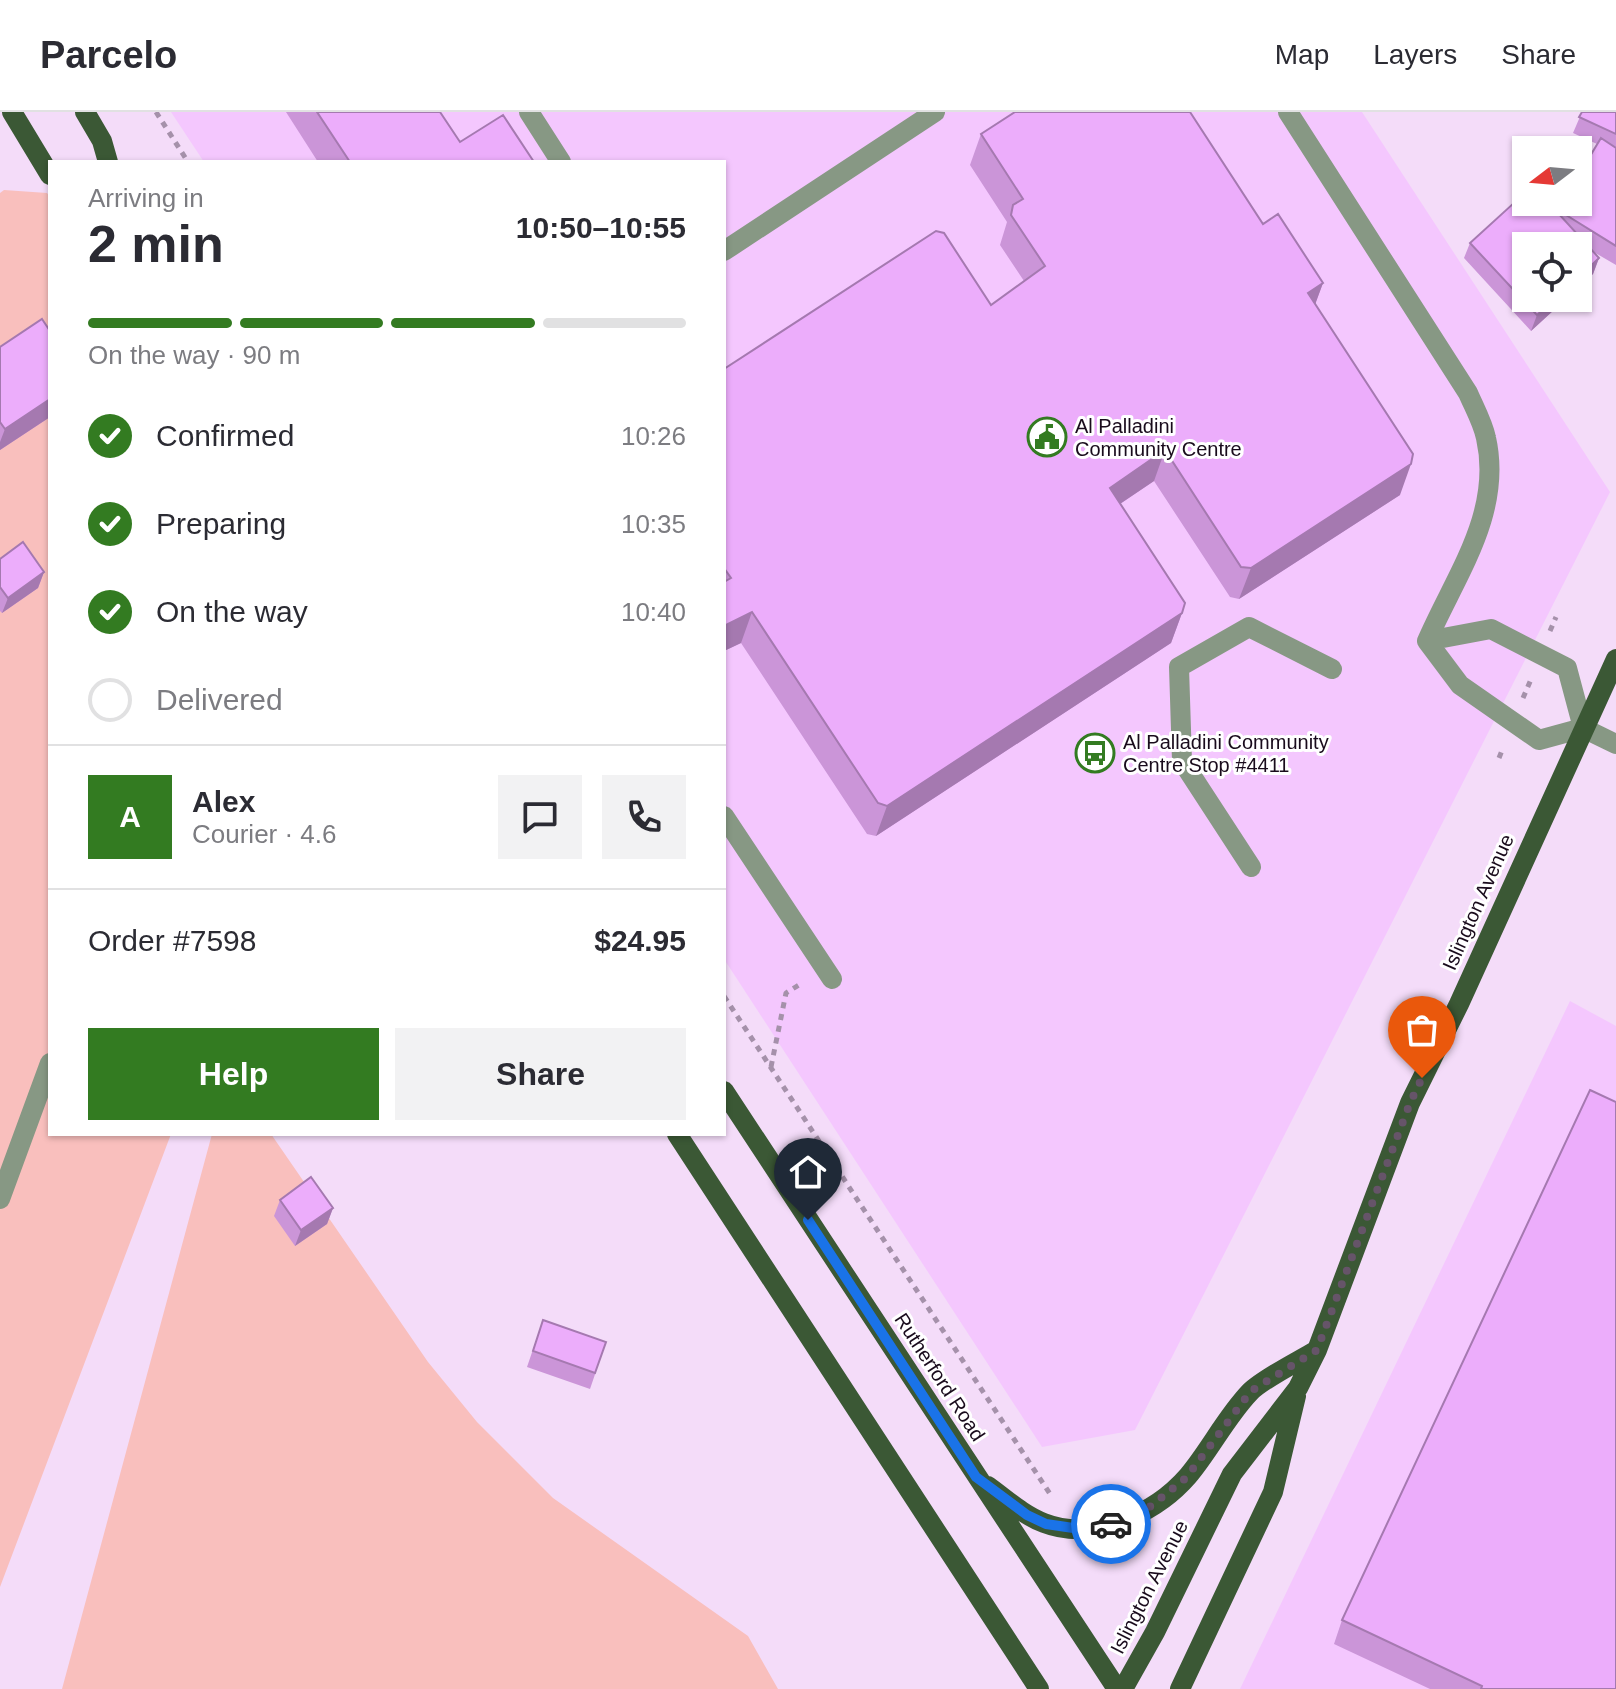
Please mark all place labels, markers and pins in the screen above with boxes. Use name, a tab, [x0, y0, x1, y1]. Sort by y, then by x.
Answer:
place label: Al Palladini Community Centre	[1075, 415, 1242, 460]
public building icon: Al Palladini Community Centre	[1026, 416, 1068, 458]
place label: Al Palladini Community Centre Stop #4411	[1123, 731, 1329, 776]
bus stop icon: Al Palladini Community Centre Stop #4411	[1074, 732, 1116, 774]
pin	[1388, 996, 1456, 1078]
pin	[774, 1138, 842, 1220]

